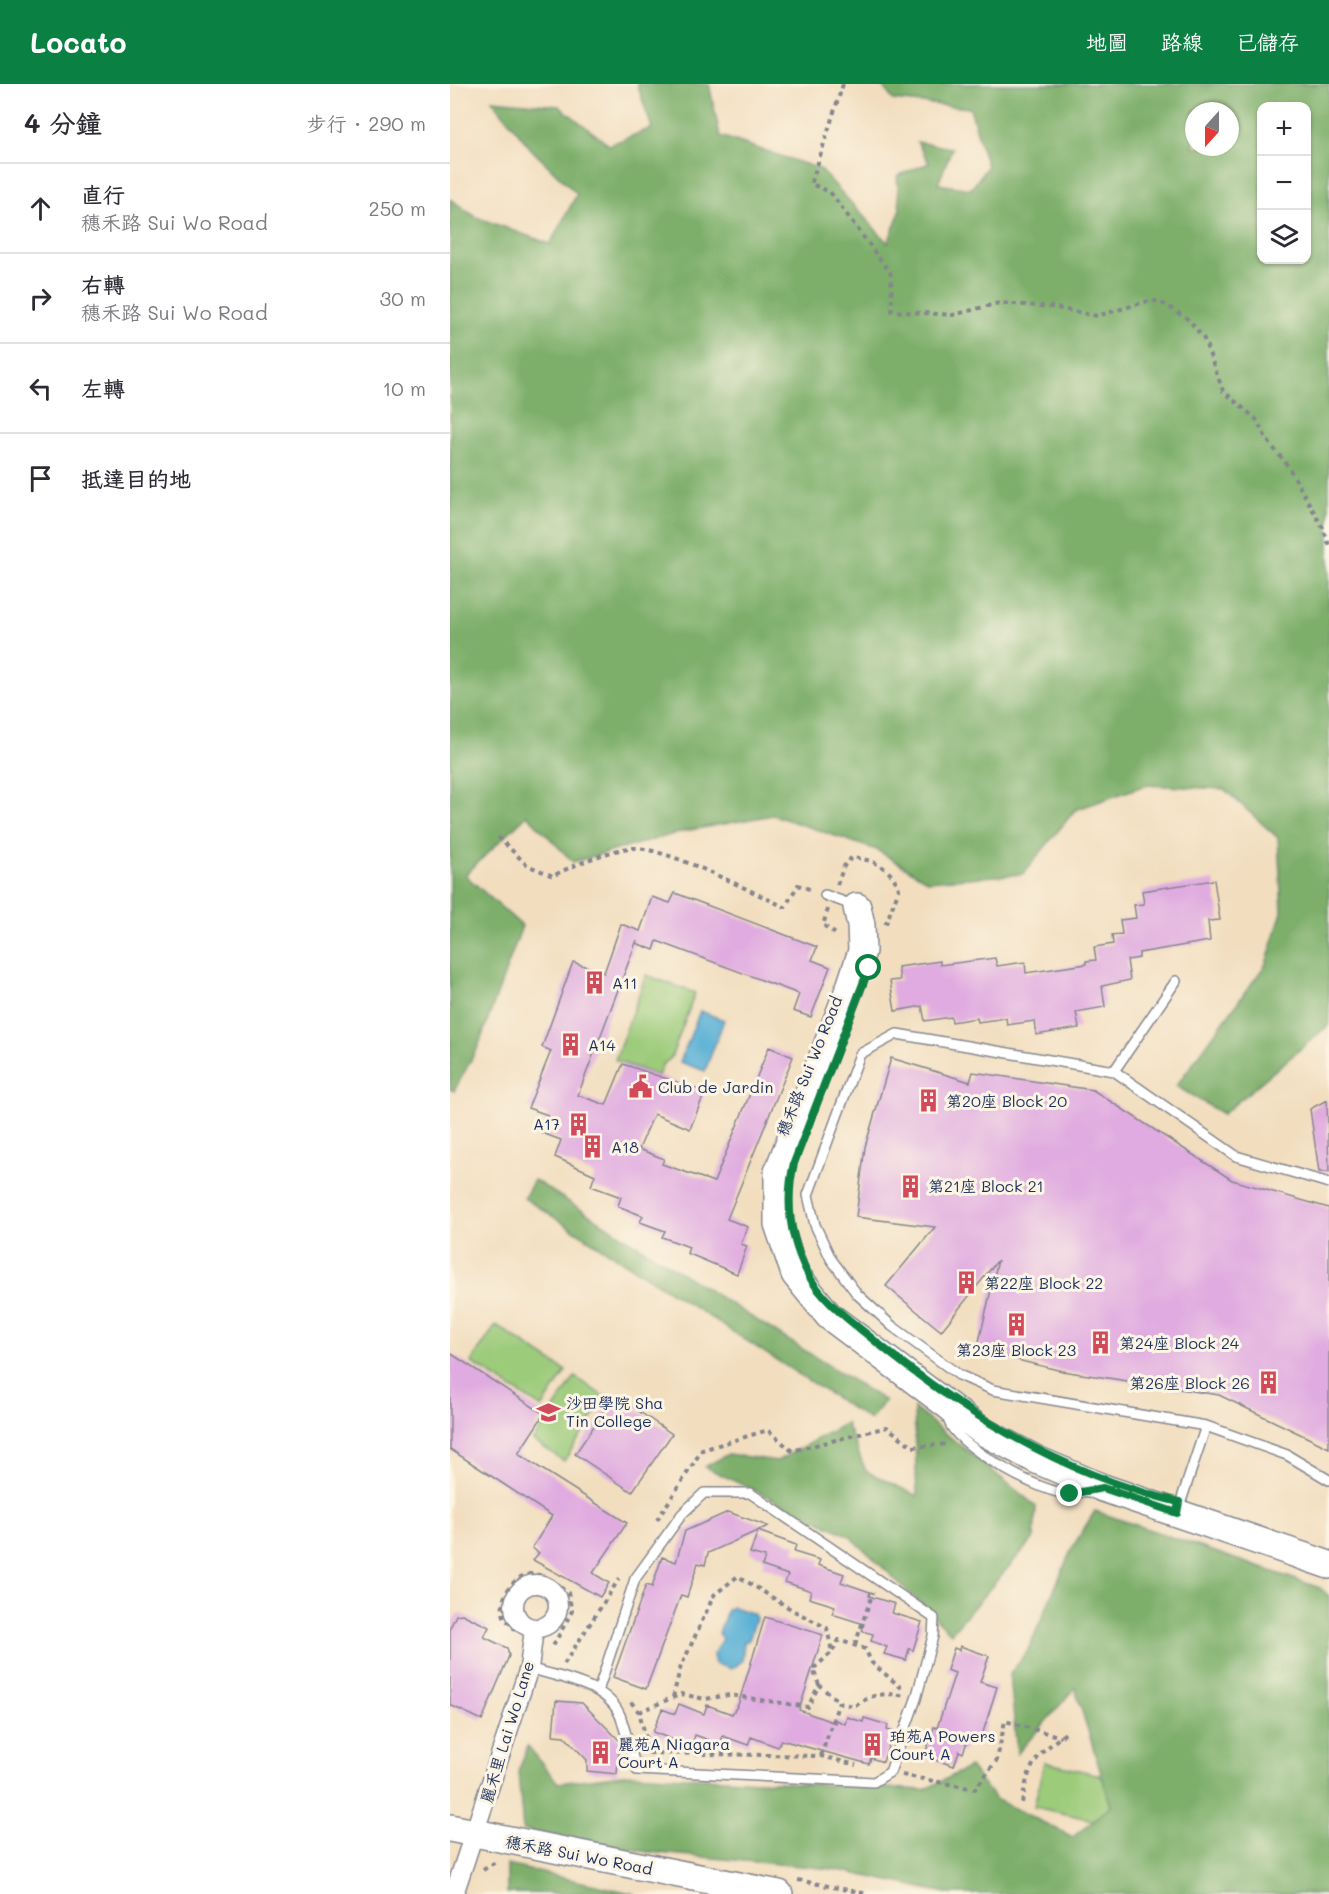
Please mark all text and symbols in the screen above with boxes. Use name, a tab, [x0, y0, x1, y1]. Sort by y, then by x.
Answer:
text: Locato	[30, 24, 127, 60]
text: 地圖	[1086, 28, 1128, 55]
text: 路線	[1161, 28, 1203, 55]
text: 已儲存	[1236, 28, 1299, 55]
north arrow	[1185, 102, 1239, 156]
map controls	[1257, 102, 1311, 264]
button: +	[1257, 102, 1311, 156]
text: 4 分鐘	[24, 106, 102, 140]
text: 步行 · 290 m	[307, 110, 426, 136]
button: −	[1257, 156, 1311, 210]
text: 直行	[81, 180, 125, 209]
icon: ahead	[24, 192, 57, 225]
text: 250 m	[369, 195, 426, 221]
text: 穗禾路 Sui Wo Road	[81, 209, 268, 235]
button: layers	[1257, 210, 1311, 264]
text: 右轉	[81, 270, 125, 299]
icon: right	[24, 282, 57, 315]
text: 30 m	[380, 285, 426, 311]
text: 穗禾路 Sui Wo Road	[81, 299, 268, 325]
icon: left	[24, 372, 57, 405]
text: 左轉	[81, 374, 125, 403]
text: 10 m	[382, 375, 426, 401]
icon: arrive	[24, 462, 57, 495]
text: 抵達目的地	[81, 464, 191, 493]
route start	[855, 954, 881, 980]
building icon: A11	[581, 970, 607, 996]
place label: A11	[612, 972, 637, 993]
street label: 穗禾路 Sui Wo Road	[771, 993, 846, 1139]
building icon: A14	[557, 1032, 583, 1058]
place label: A14	[588, 1034, 616, 1055]
public building icon: Club de Jardin	[627, 1074, 653, 1100]
place label: Club de Jardin	[658, 1076, 773, 1097]
building icon: 第20座 Block 20	[915, 1088, 941, 1114]
place label: 第20座 Block 20	[946, 1090, 1067, 1111]
building icon: A17	[565, 1111, 591, 1137]
place label: A17	[533, 1113, 560, 1134]
building icon: A18	[580, 1134, 606, 1160]
place label: A18	[611, 1136, 639, 1157]
building icon: 第21座 Block 21	[897, 1173, 923, 1199]
place label: 第21座 Block 21	[928, 1175, 1044, 1196]
building icon: 第22座 Block 22	[953, 1270, 979, 1296]
place label: 第22座 Block 22	[984, 1272, 1103, 1293]
building icon: 第23座 Block 23	[1003, 1312, 1029, 1338]
building icon: 第24座 Block 24	[1088, 1330, 1114, 1356]
place label: 第24座 Block 24	[1119, 1332, 1240, 1353]
place label: 第23座 Block 23	[956, 1339, 1076, 1360]
building icon: 第26座 Block 26	[1255, 1370, 1281, 1396]
place label: 第26座 Block 26	[1129, 1372, 1250, 1393]
place label: 沙田學院 Sha Tin College	[566, 1392, 663, 1431]
school or university icon: 沙田學院 Sha Tin College	[535, 1399, 561, 1425]
route end	[1056, 1480, 1082, 1506]
street label: 麗禾里 Lai Wo Lane	[475, 1658, 538, 1805]
place label: 珀苑A Powers Court A	[889, 1725, 996, 1764]
building icon: 珀苑A Powers Court A	[859, 1732, 885, 1758]
place label: 麗苑A Niagara Court A	[618, 1733, 730, 1772]
building icon: 麗苑A Niagara Court A	[587, 1740, 613, 1766]
street label: 穗禾路 Sui Wo Road	[504, 1830, 654, 1879]

